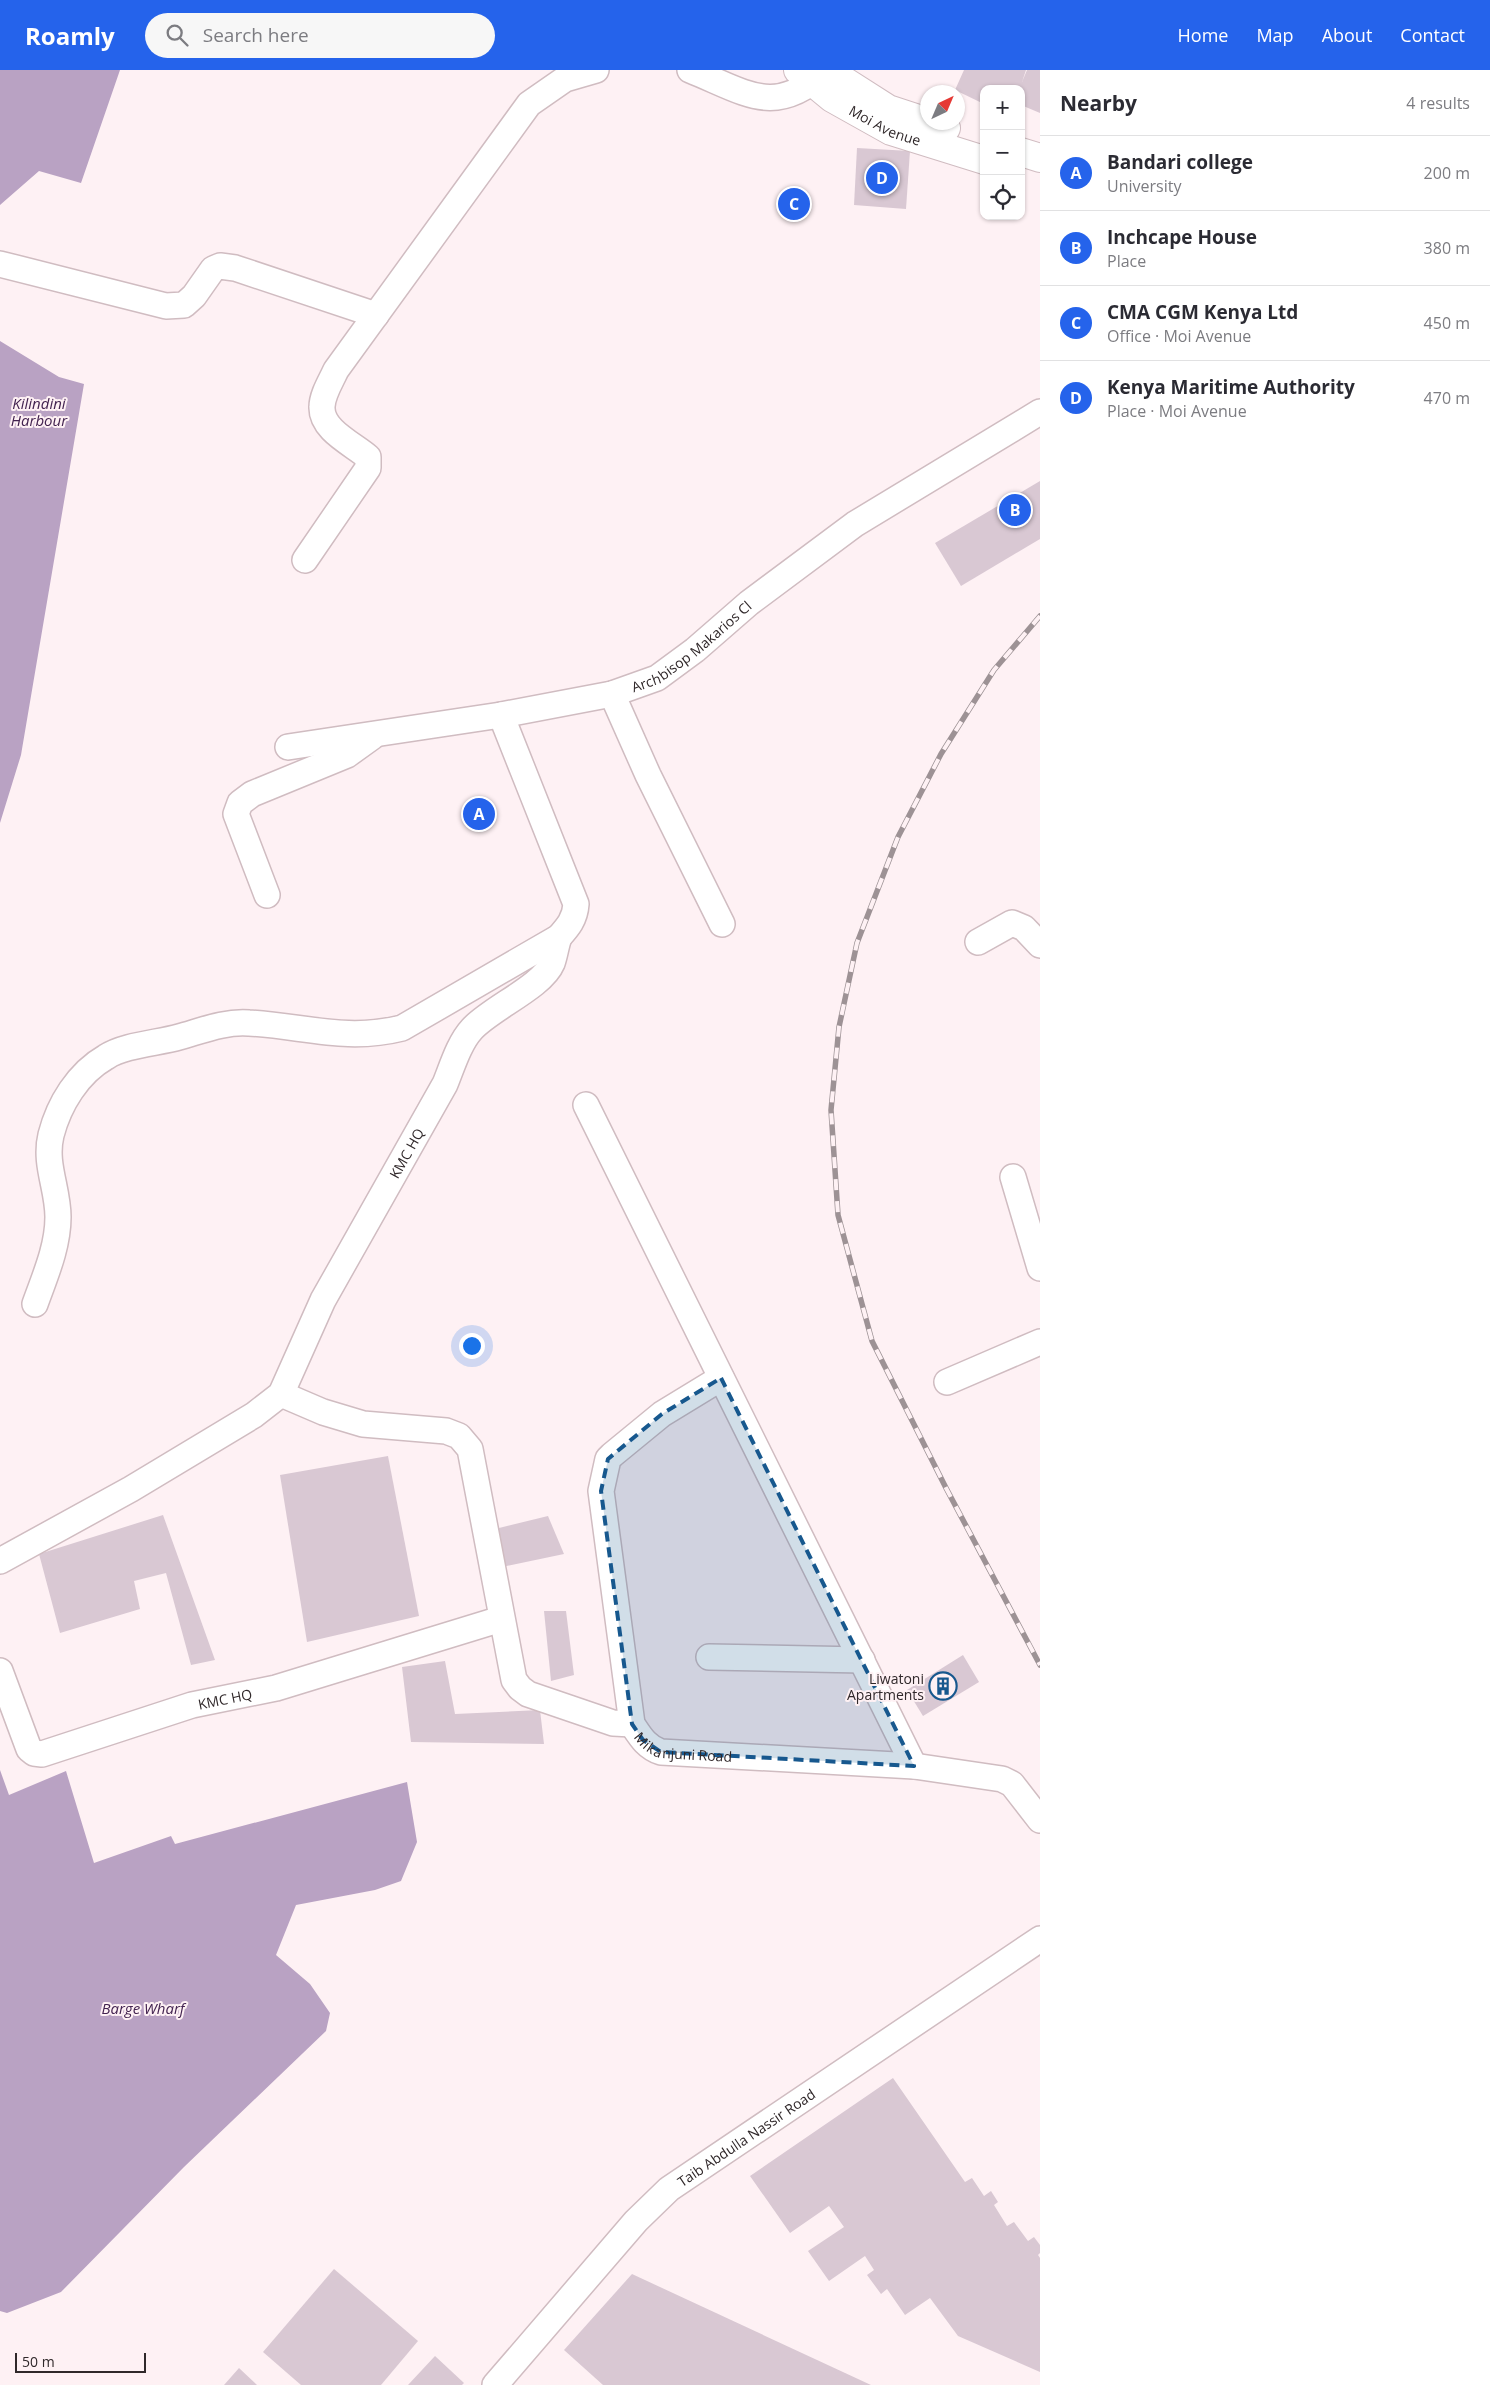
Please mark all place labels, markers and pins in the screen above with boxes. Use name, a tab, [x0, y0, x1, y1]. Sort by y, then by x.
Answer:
pin: D	[866, 159, 898, 197]
pin: C	[778, 185, 810, 223]
pin: B	[999, 491, 1031, 529]
pin: A	[463, 795, 495, 833]
place label: Liwatoni Apartments	[847, 1669, 924, 1704]
building icon: Liwatoni Apartments	[928, 1671, 958, 1701]

